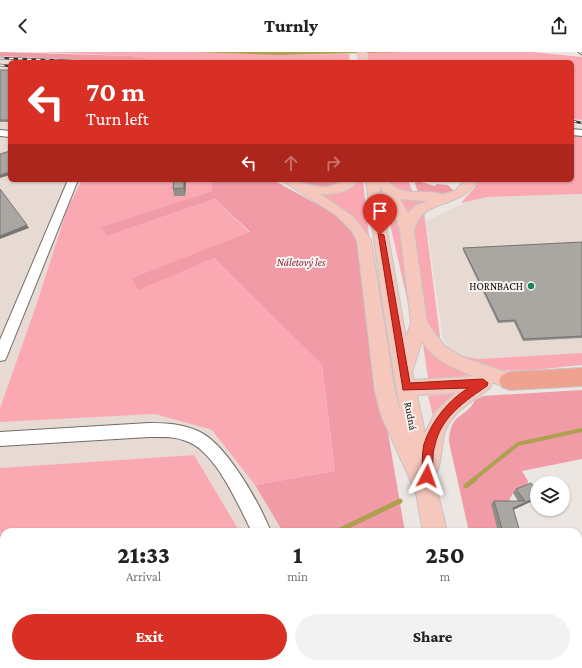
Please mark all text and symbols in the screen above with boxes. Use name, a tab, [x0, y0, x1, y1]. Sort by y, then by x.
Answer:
icon: back	[12, 15, 34, 37]
icon: share	[548, 15, 570, 37]
text: Turnly	[264, 16, 318, 36]
icon: left	[20, 76, 72, 128]
text: 70 m	[86, 76, 145, 107]
text: Turn left	[86, 109, 149, 129]
icon: left	[238, 152, 260, 174]
icon: ahead	[280, 152, 302, 174]
icon: right	[322, 152, 344, 174]
pin	[363, 194, 397, 235]
icon: arrive	[369, 200, 391, 222]
park label: Náletový les	[277, 256, 326, 269]
place label: HORNBACH	[469, 280, 523, 292]
marker: HORNBACH	[526, 281, 536, 291]
street label: Rudná	[402, 401, 420, 431]
position arrow	[406, 455, 448, 497]
map controls	[530, 476, 570, 516]
button: layers	[530, 476, 570, 516]
text: 21:33	[117, 541, 170, 568]
text: 1	[293, 541, 302, 568]
text: 250	[425, 541, 465, 568]
text: Arrival	[126, 569, 161, 584]
text: min	[287, 569, 308, 584]
text: m	[440, 569, 450, 584]
button: Exit	[12, 614, 287, 660]
button: Share	[295, 614, 570, 660]

